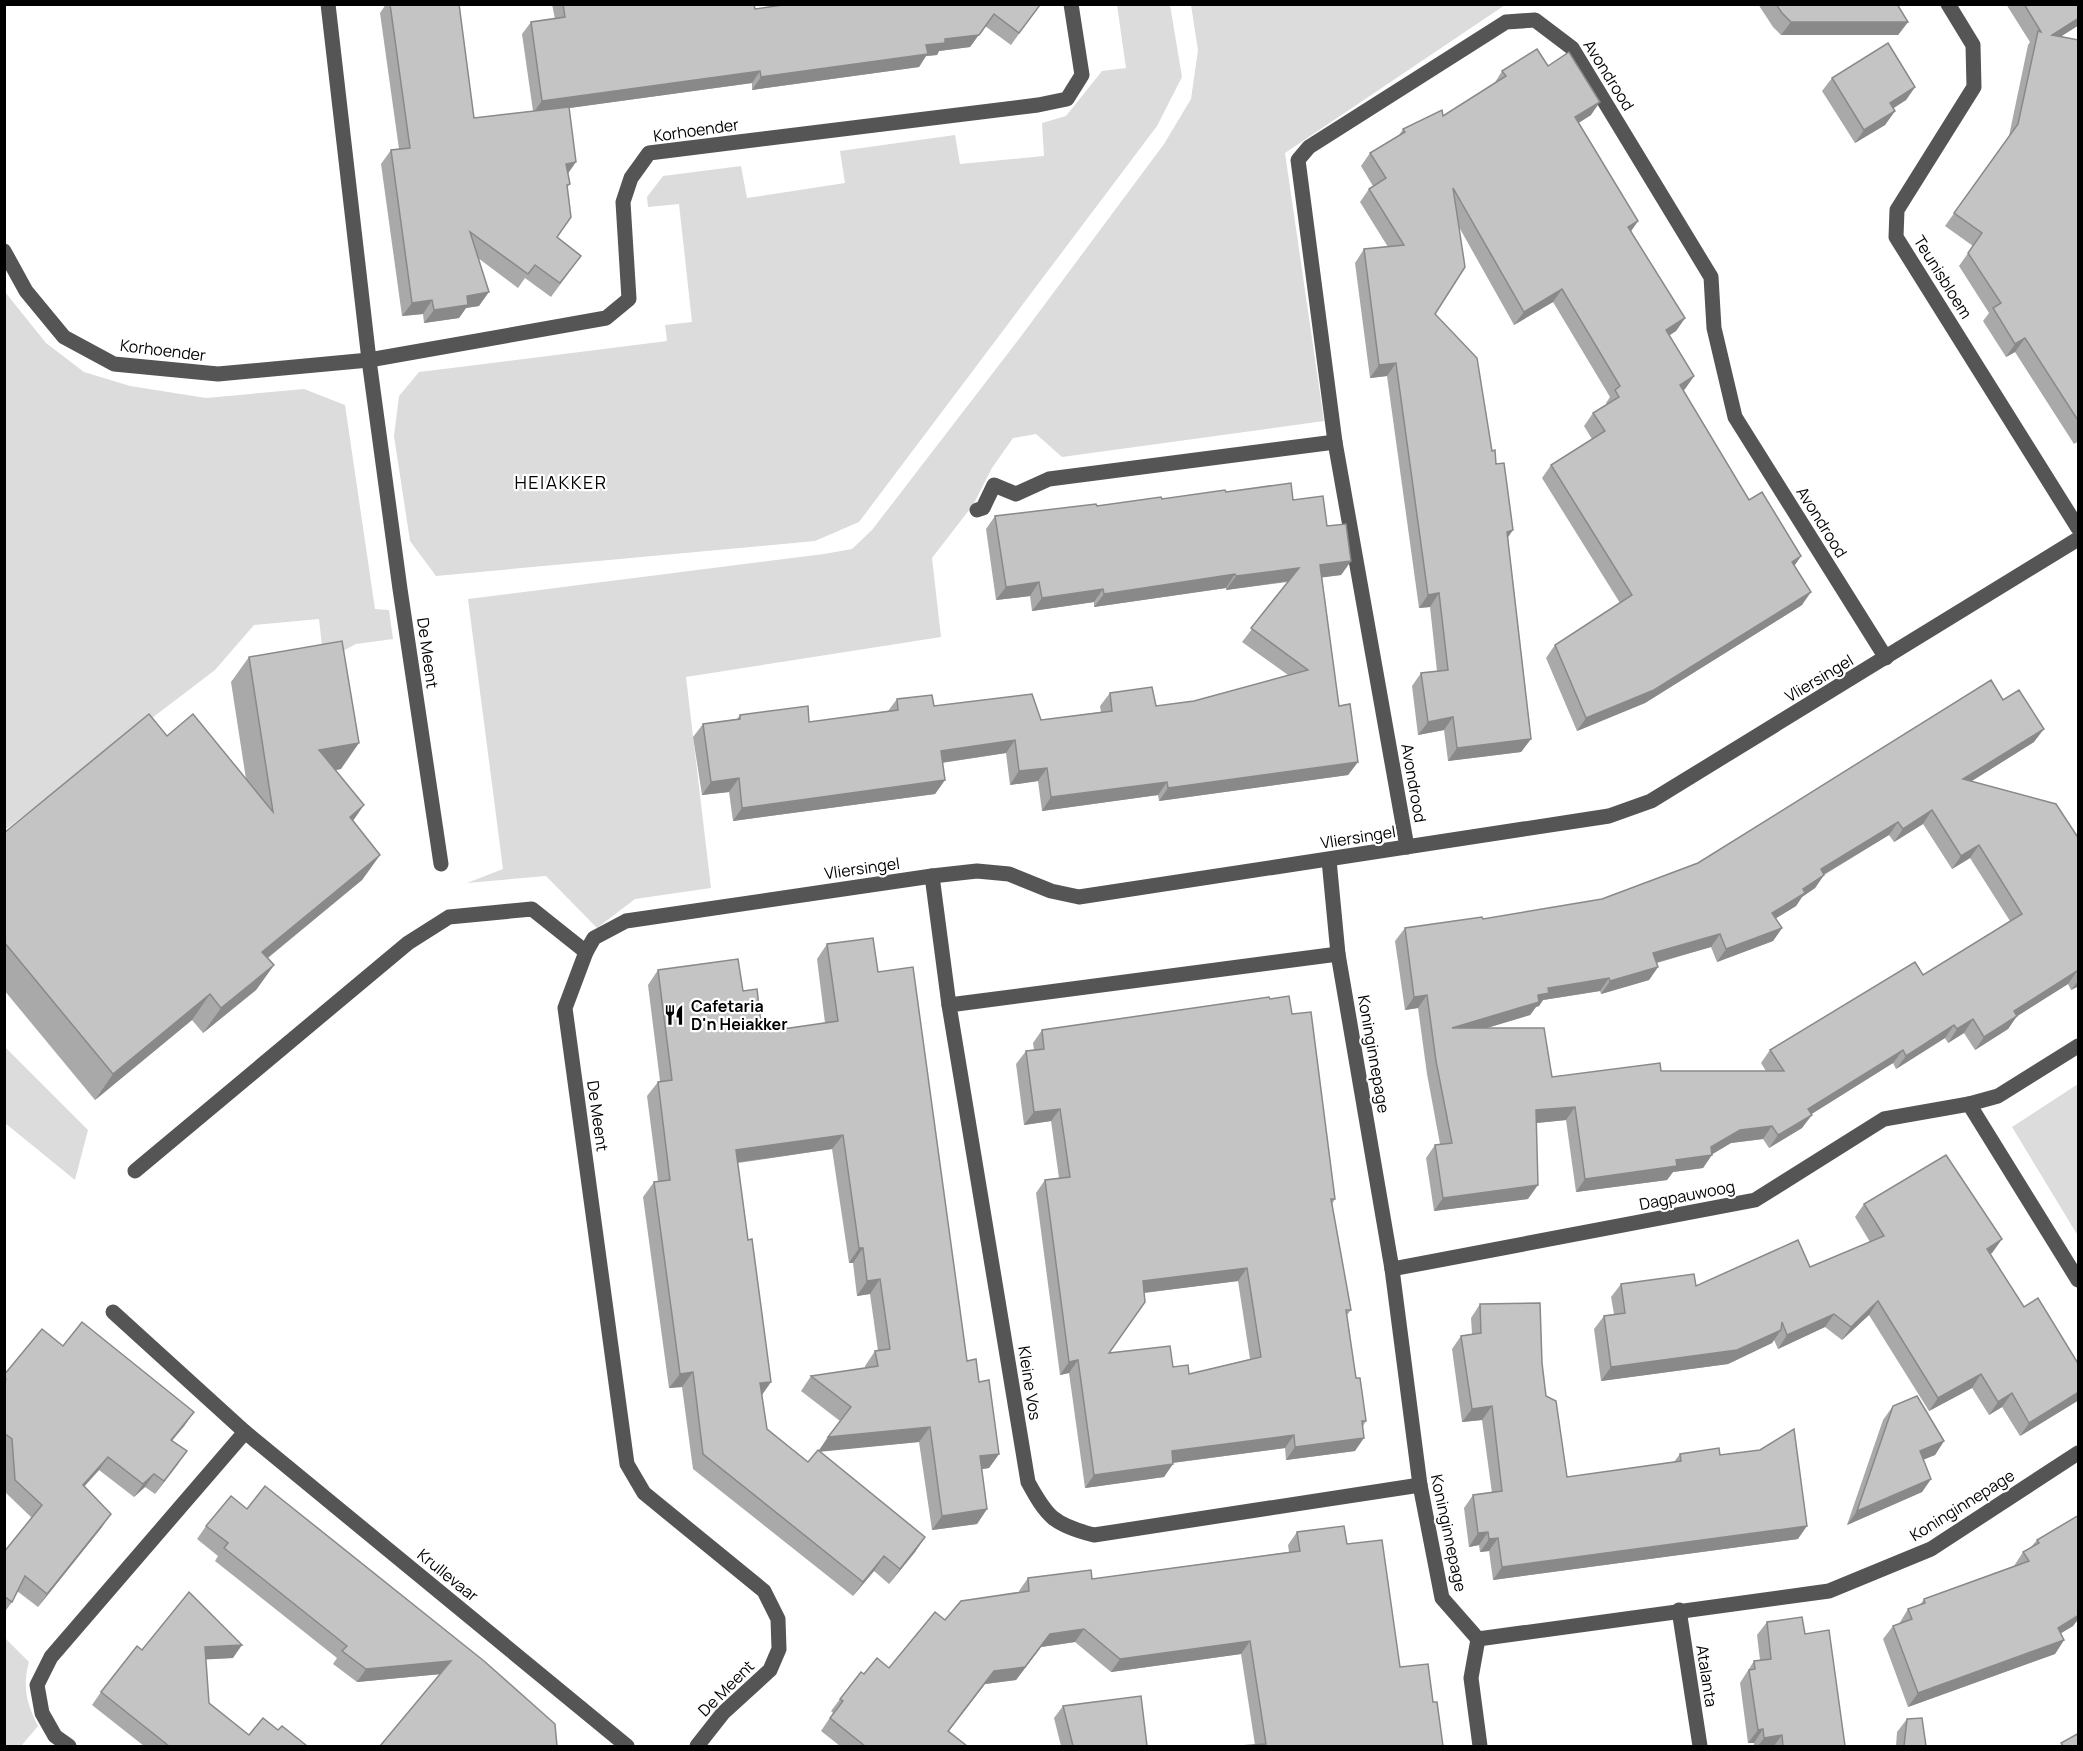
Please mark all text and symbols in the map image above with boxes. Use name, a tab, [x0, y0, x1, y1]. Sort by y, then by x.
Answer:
street label: Avondrood	[1579, 35, 1639, 115]
street label: Korhoender	[652, 113, 740, 147]
street label: Teunisbloem	[1909, 231, 1977, 323]
street label: Korhoender	[119, 334, 207, 366]
district label: HEIAKKER	[514, 470, 608, 494]
street label: Avondrood	[1792, 482, 1852, 562]
street label: De Meent	[412, 616, 444, 690]
street label: Vliersingel	[1781, 649, 1857, 707]
street label: Avondrood	[1396, 742, 1432, 824]
street label: Vliersingel	[1319, 820, 1397, 854]
street label: Vliersingel	[823, 852, 901, 884]
street label: Koninginnepage	[1353, 993, 1395, 1115]
place label: Cafetaria D'n Heiakker	[691, 995, 788, 1035]
restaurant icon: Cafetaria D'n Heiakker	[662, 1003, 686, 1027]
street label: De Meent	[582, 1079, 614, 1153]
street label: Dagpauwoog	[1637, 1175, 1737, 1215]
street label: Kleine Vos	[1013, 1344, 1047, 1422]
street label: Koninginnepage	[1905, 1464, 2019, 1546]
street label: Koninginnepage	[1426, 1472, 1472, 1594]
street label: Krullevaar	[413, 1544, 483, 1606]
street label: Atalanta	[1691, 1643, 1723, 1709]
street label: De Meent	[693, 1655, 759, 1721]

